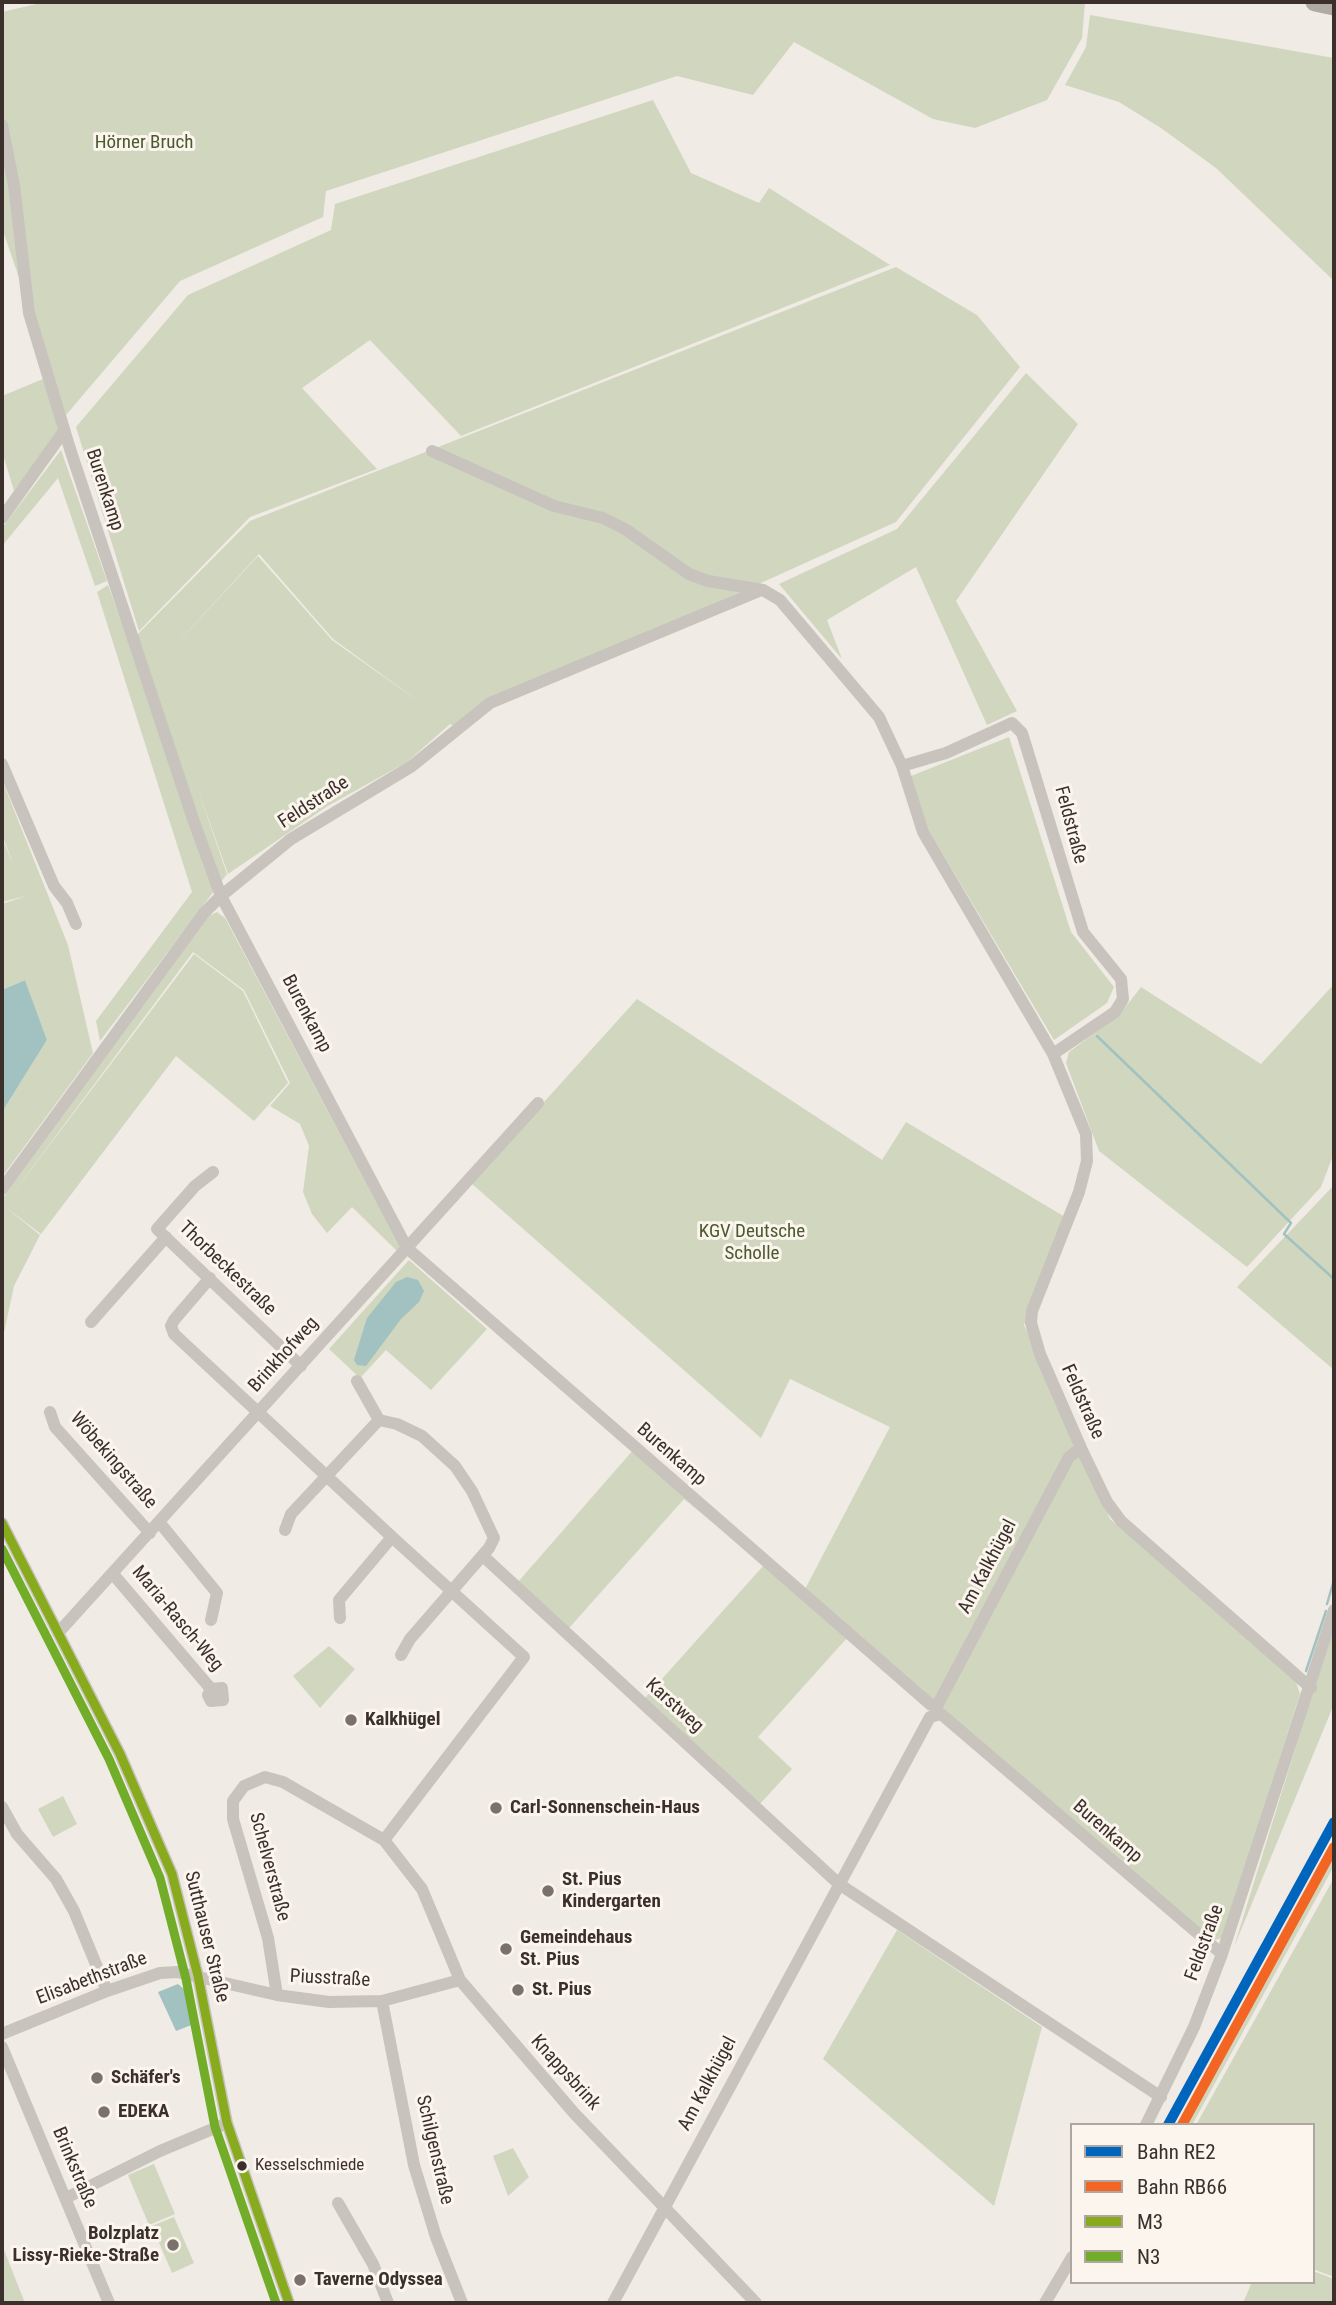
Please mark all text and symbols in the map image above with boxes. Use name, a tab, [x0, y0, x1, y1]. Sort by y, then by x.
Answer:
park label: Hörner Bruch	[95, 132, 193, 154]
street label: Burenkamp	[80, 446, 128, 534]
street label: Feldstraße	[275, 772, 353, 834]
street label: Feldstraße	[1049, 784, 1091, 866]
street label: Burenkamp	[276, 971, 336, 1057]
street label: Thorbeckestraße	[174, 1217, 280, 1321]
park label: KGV Deutsche Scholle	[699, 1221, 805, 1265]
street label: Brinkhofweg	[244, 1313, 324, 1397]
street label: Feldstraße	[1055, 1361, 1109, 1443]
street label: Wöbekingstraße	[65, 1408, 161, 1514]
street label: Burenkamp	[632, 1419, 710, 1491]
street label: Am Kalkhügel	[954, 1516, 1022, 1618]
street label: Maria-Rasch-Weg	[126, 1562, 228, 1676]
street label: Karstweg	[640, 1674, 708, 1738]
place label: Kalkhügel	[365, 1709, 440, 1731]
marker: Kalkhügel	[343, 1712, 359, 1728]
street label: Burenkamp	[1068, 1796, 1146, 1868]
place label: Carl-Sonnenschein-Haus	[510, 1797, 700, 1819]
marker: Carl-Sonnenschein-Haus	[488, 1800, 504, 1816]
street label: Schelverstraße	[244, 1810, 294, 1924]
street label: Sutthauser Straße	[179, 1869, 233, 2005]
place label: St. Pius Kindergarten	[562, 1869, 661, 1913]
marker: St. Pius Kindergarten	[540, 1883, 556, 1899]
street label: Feldstraße	[1181, 1902, 1229, 1984]
place label: Gemeindehaus St. Pius	[520, 1927, 632, 1971]
marker: Gemeindehaus St. Pius	[498, 1941, 514, 1957]
street label: Elisabethstraße	[33, 1947, 151, 2011]
street label: Piusstraße	[289, 1966, 371, 1992]
place label: St. Pius	[532, 1979, 592, 2001]
marker: St. Pius	[510, 1982, 526, 1998]
street label: Knappsbrink	[525, 2031, 605, 2115]
street label: Am Kalkhügel	[674, 2033, 742, 2135]
place label: Schäfer's	[111, 2067, 181, 2089]
marker: Schäfer's	[89, 2070, 105, 2086]
street label: Schilgenstraße	[410, 2093, 458, 2207]
place label: EDEKA	[118, 2101, 169, 2123]
marker: EDEKA	[96, 2104, 112, 2120]
legend	[1070, 2123, 1315, 2284]
street label: Brinkstraße	[47, 2124, 101, 2212]
text: Bahn RE2	[1137, 2140, 1216, 2164]
place label: Kesselschmiede	[255, 2156, 364, 2176]
marker: Kesselschmiede	[235, 2159, 249, 2173]
text: Bahn RB66	[1137, 2175, 1227, 2199]
text: M3	[1137, 2210, 1163, 2234]
place label: Bolzplatz Lissy-Rieke-Straße	[13, 2223, 159, 2267]
marker: Bolzplatz Lissy-Rieke-Straße	[165, 2237, 181, 2253]
text: N3	[1137, 2245, 1160, 2269]
place label: Taverne Odyssea	[314, 2269, 443, 2291]
marker: Taverne Odyssea	[292, 2272, 308, 2288]

